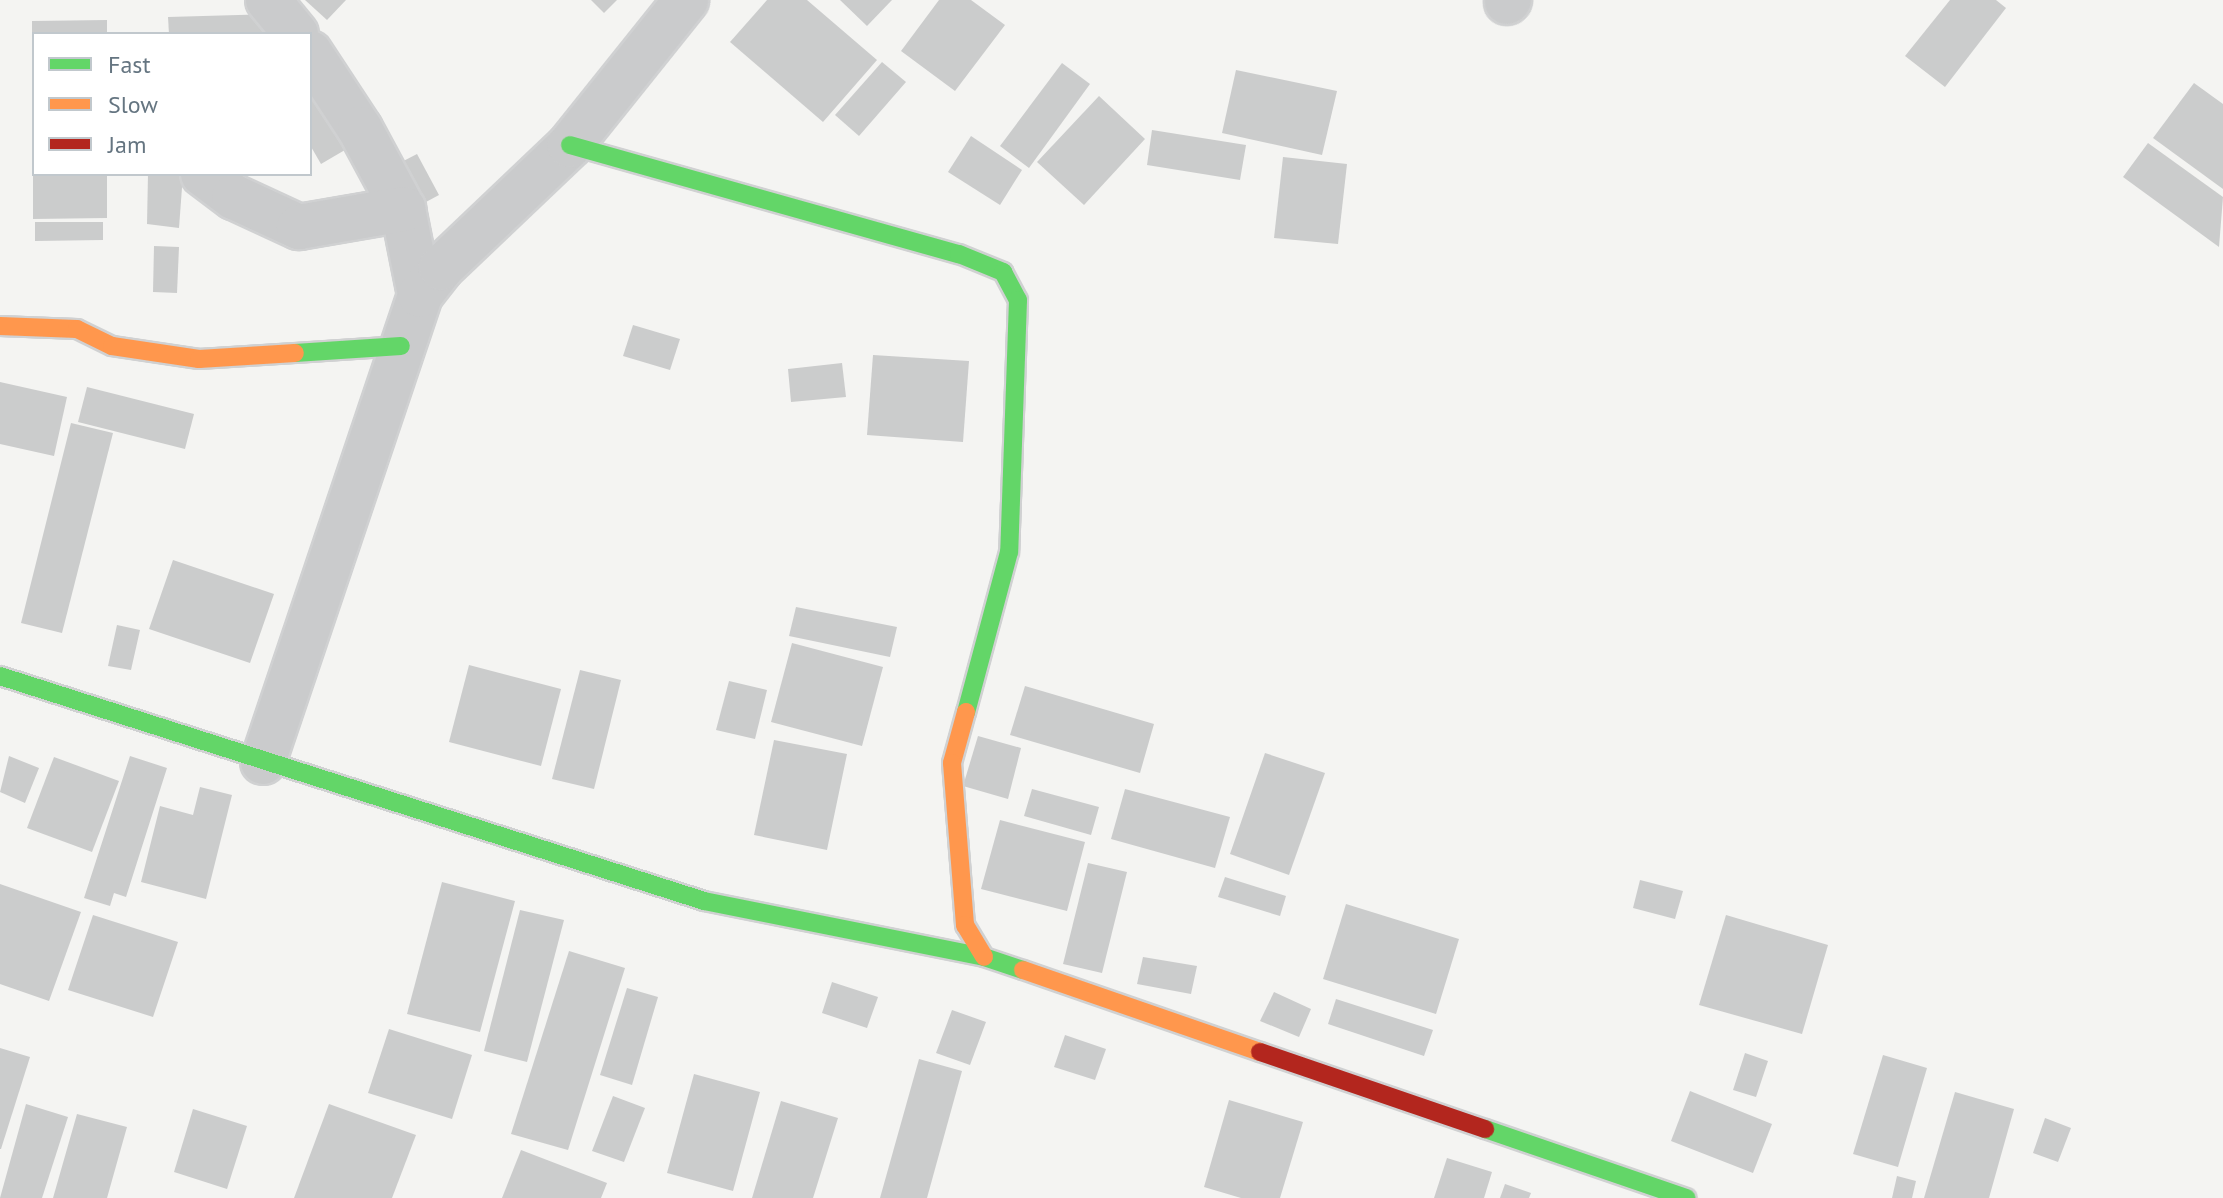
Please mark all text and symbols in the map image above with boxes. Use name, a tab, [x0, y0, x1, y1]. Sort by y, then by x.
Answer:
legend	[32, 32, 312, 176]
text: Fast	[108, 49, 151, 80]
text: Slow	[108, 89, 158, 120]
text: Jam	[108, 129, 146, 160]

